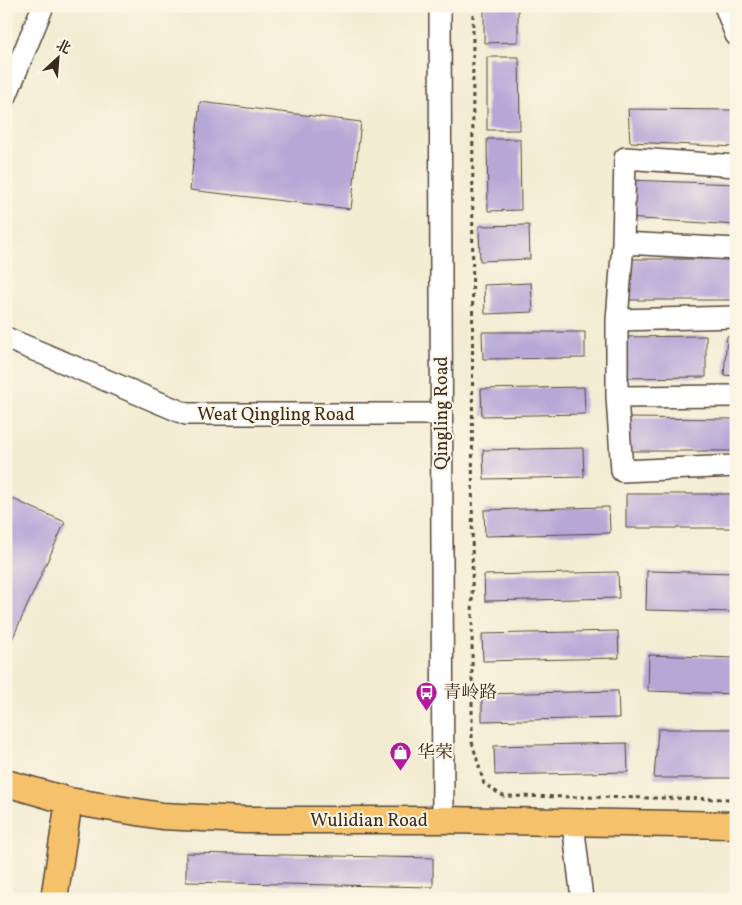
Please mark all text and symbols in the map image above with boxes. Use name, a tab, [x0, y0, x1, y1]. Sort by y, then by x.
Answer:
north arrow	[32, 32, 82, 82]
text: 北	[53, 36, 73, 59]
street label: Qingling Road	[430, 356, 455, 470]
street label: Weat Qingling Road	[197, 403, 355, 428]
bus stop icon: 青岭路	[415, 680, 439, 711]
place label: 青岭路	[443, 681, 497, 706]
shop icon: 华荣	[389, 740, 413, 771]
place label: 华荣	[417, 741, 453, 766]
street label: Wulidian Road	[310, 809, 428, 834]

